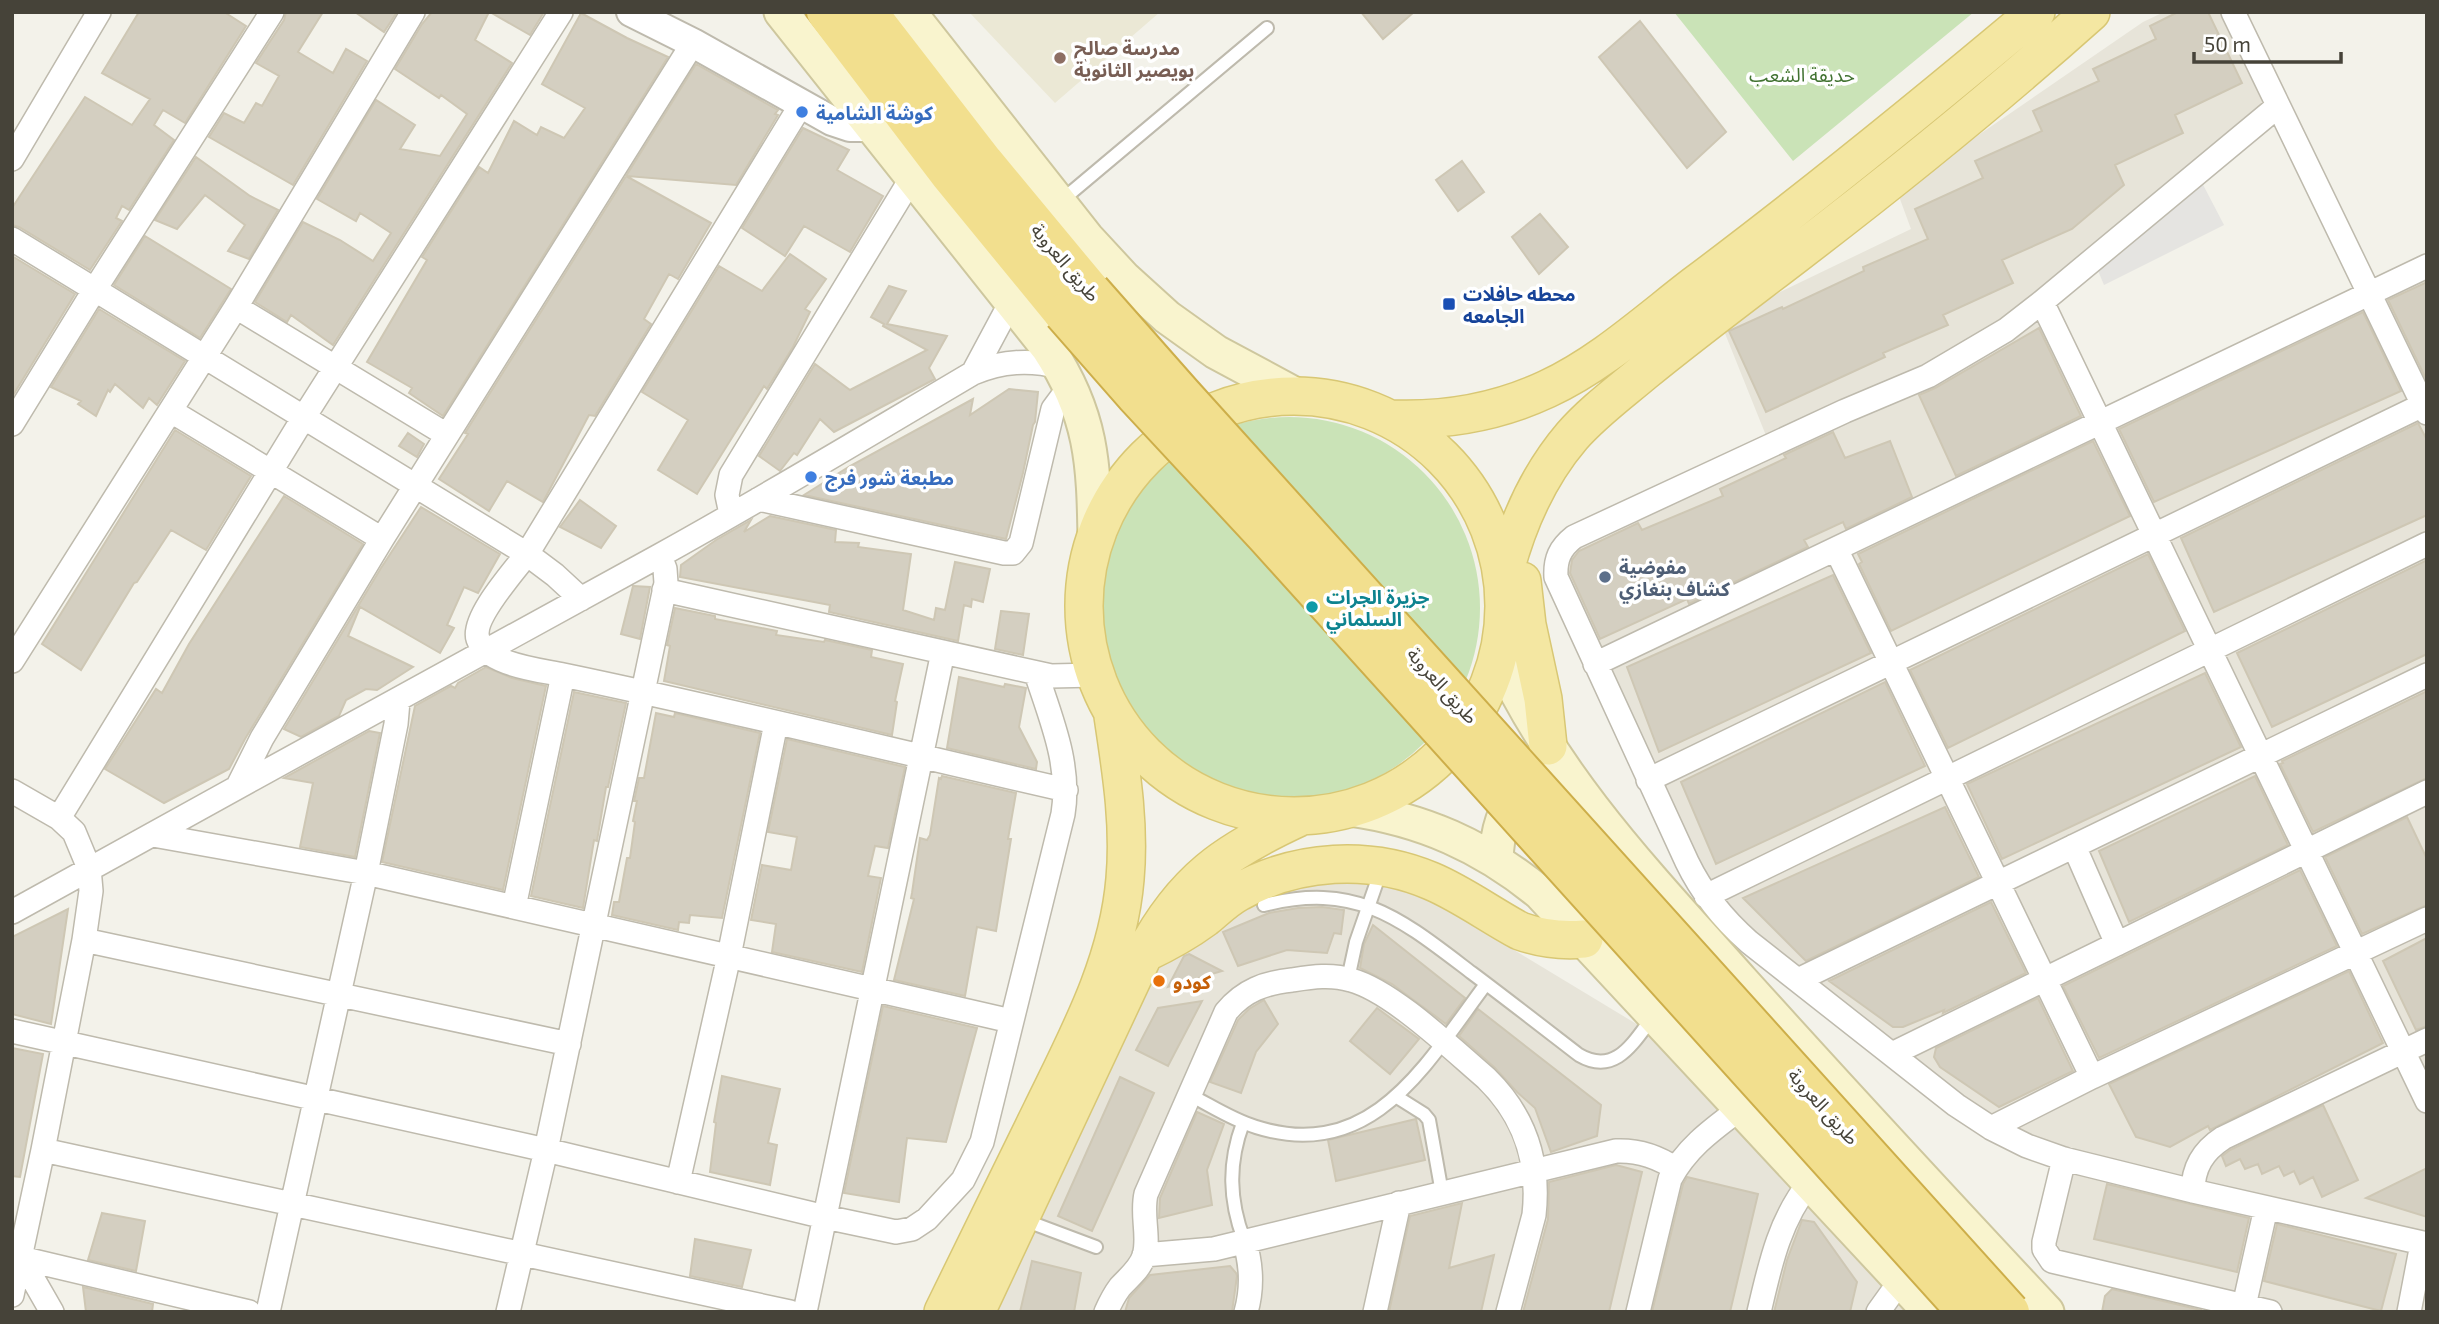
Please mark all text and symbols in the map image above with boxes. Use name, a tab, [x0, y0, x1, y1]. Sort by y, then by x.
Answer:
scale bar	[2194, 21, 2341, 65]
text: 50 m	[2204, 31, 2251, 56]
place label: مدرسة صالح بويصير الثانوية	[1074, 36, 1194, 82]
marker: مدرسة صالح بويصير الثانوية	[1052, 50, 1068, 66]
park label: حديقة الشعب	[1749, 63, 1855, 86]
place label: كوشة الشامية	[816, 101, 933, 124]
marker: كوشة الشامية	[794, 104, 810, 120]
street label: طريق العروبة	[1026, 218, 1105, 306]
place label: محطه حافلات الجامعه	[1463, 282, 1576, 327]
marker: محطه حافلات الجامعه	[1441, 296, 1457, 312]
place label: مطبعة شور فرج	[825, 466, 954, 492]
marker: مطبعة شور فرج	[803, 469, 819, 485]
place label: مفوضية كشاف بنغازي	[1619, 555, 1730, 604]
marker: مفوضية كشاف بنغازي	[1597, 569, 1613, 585]
place label: جزيرة الجرات السلماني	[1326, 585, 1430, 634]
marker: جزيرة الجرات السلماني	[1304, 599, 1320, 615]
street label: طريق العروبة	[1402, 642, 1483, 729]
place label: كودو	[1173, 970, 1211, 993]
marker: كودو	[1151, 973, 1167, 989]
street label: طريق العروبة	[1783, 1063, 1864, 1150]

